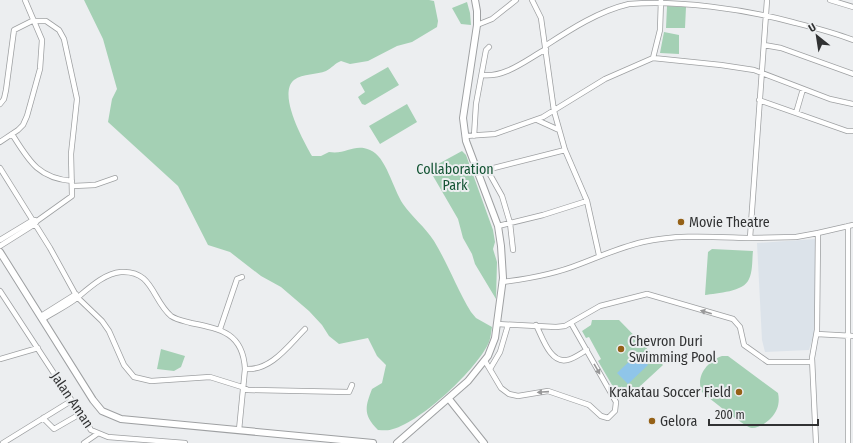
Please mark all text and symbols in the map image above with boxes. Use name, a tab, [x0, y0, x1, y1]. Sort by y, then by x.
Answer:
north arrow	[797, 16, 837, 56]
text: U	[806, 21, 818, 35]
park label: Collaboration Park	[416, 161, 494, 194]
place label: Movie Theatre	[689, 214, 770, 231]
marker: Movie Theatre	[676, 217, 686, 227]
one-way arrow	[700, 309, 712, 315]
place label: Chevron Duri Swimming Pool	[629, 333, 717, 366]
marker: Chevron Duri Swimming Pool	[616, 344, 626, 354]
one-way arrow	[594, 363, 601, 374]
street label: Jalan Aman	[47, 369, 97, 431]
place label: Krakatau Soccer Field	[609, 384, 731, 401]
marker: Krakatau Soccer Field	[734, 387, 744, 397]
one-way arrow	[537, 389, 549, 396]
scale bar	[709, 401, 818, 427]
text: 200 m	[715, 408, 745, 422]
place label: Gelora	[660, 413, 697, 430]
marker: Gelora	[647, 416, 657, 426]

